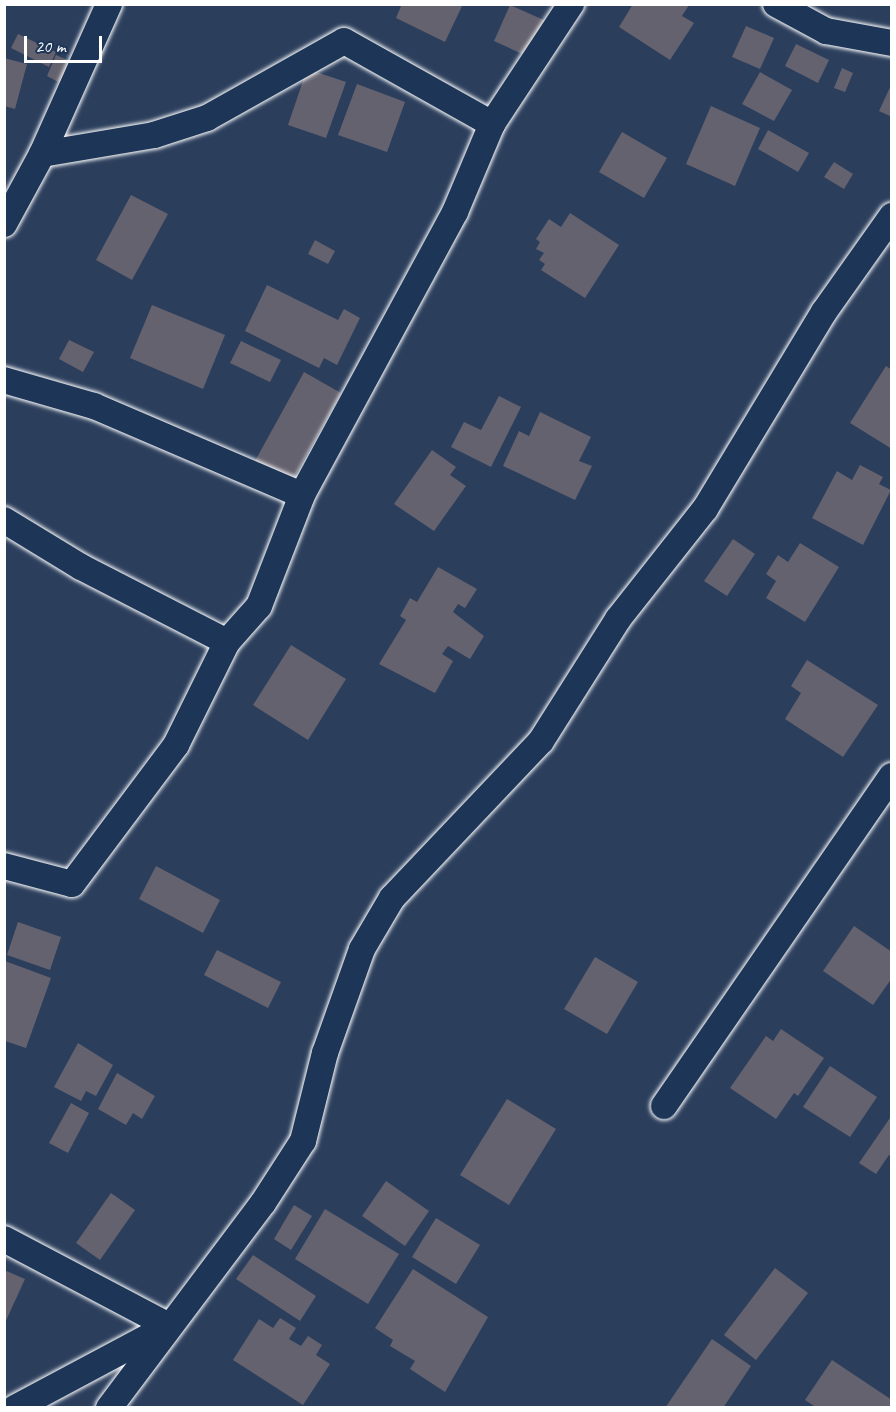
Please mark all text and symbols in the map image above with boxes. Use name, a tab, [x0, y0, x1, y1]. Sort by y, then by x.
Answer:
scale bar	[27, 24, 105, 62]
text: 20 m	[35, 35, 66, 57]

